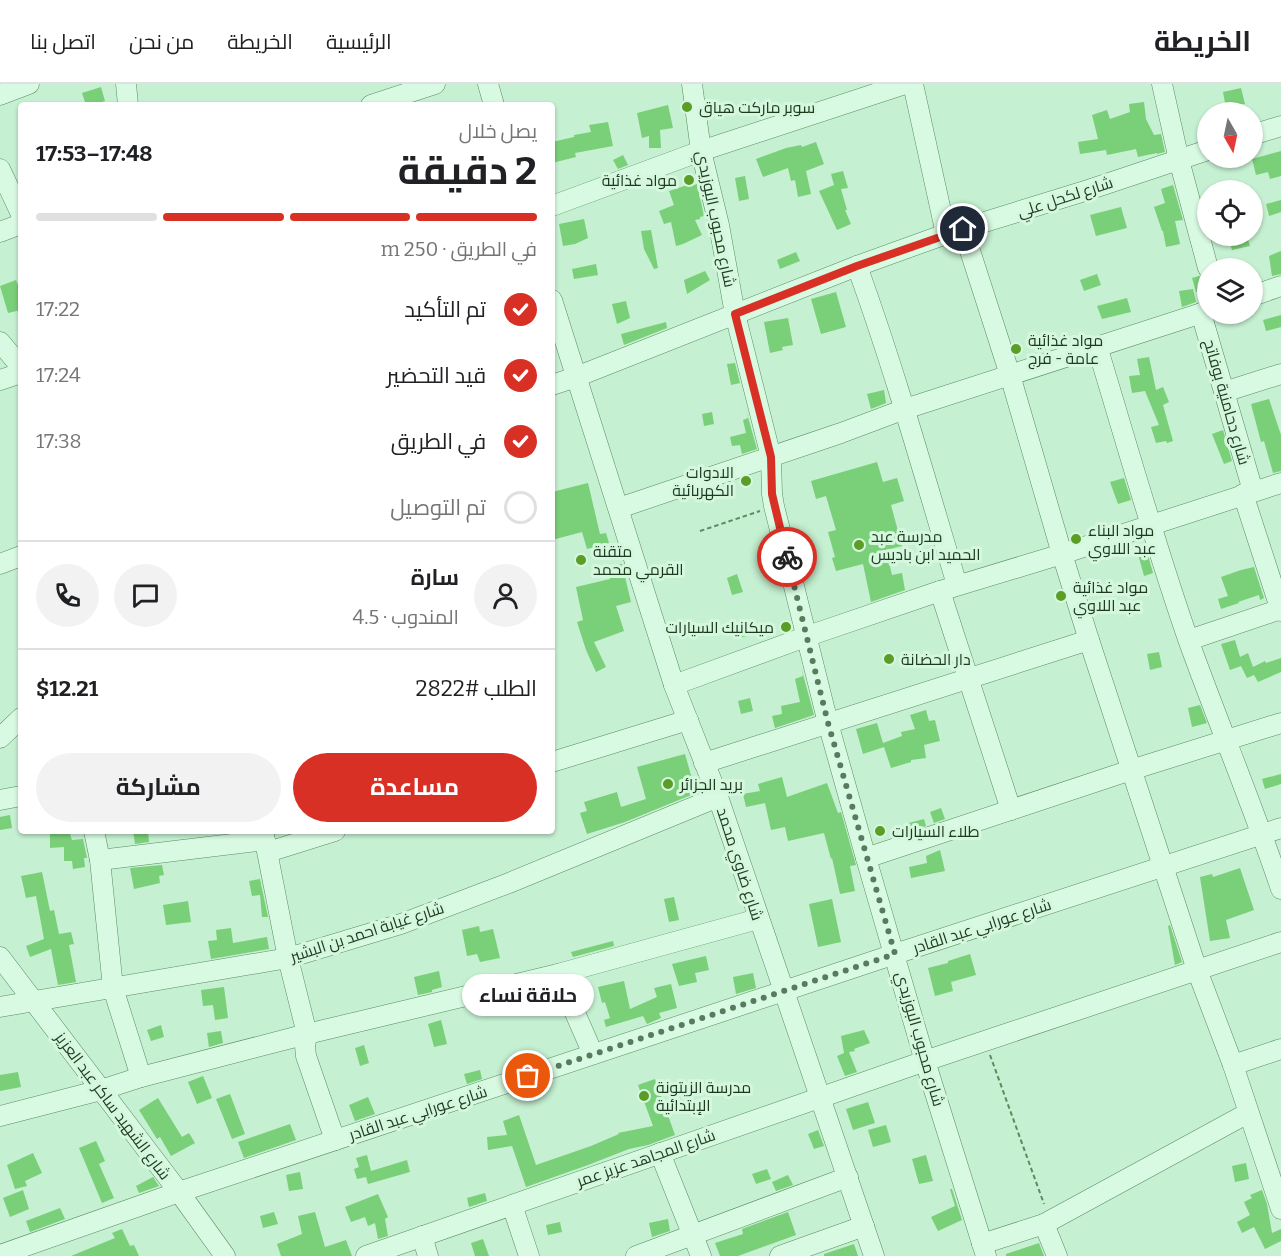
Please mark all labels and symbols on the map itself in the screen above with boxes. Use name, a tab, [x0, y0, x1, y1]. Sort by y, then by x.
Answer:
place label: سوبر ماركت هياق	[699, 98, 815, 118]
marker: سوبر ماركت هياق	[680, 100, 694, 114]
north arrow	[1197, 102, 1263, 168]
street label: شارع محبوب البوزيدي	[688, 149, 740, 290]
place label: مواد غذائية	[602, 171, 677, 190]
marker: مواد غذائية	[682, 173, 696, 187]
street label: شارع لكحل علي	[1015, 173, 1116, 225]
pin	[937, 203, 988, 254]
place label: مواد غذائية عامة - فرج	[1028, 331, 1103, 370]
street label: شارع دحامنية بوفاتح	[1198, 337, 1254, 468]
marker: مواد غذائية عامة - فرج	[1009, 342, 1023, 356]
place label: الادوات الكهربائية	[672, 463, 734, 501]
marker: الادوات الكهربائية	[739, 474, 753, 488]
place label: مواد البناء عبد اللاوي	[1088, 521, 1156, 562]
courier	[757, 527, 817, 587]
place label: مدرسة عبد الحميد ابن باديس	[871, 527, 981, 565]
marker: مواد البناء عبد اللاوي	[1069, 532, 1083, 546]
marker: مدرسة عبد الحميد ابن باديس	[852, 538, 866, 552]
place label: متقنة القرمي محمد	[593, 542, 684, 583]
marker: متقنة القرمي محمد	[574, 553, 588, 567]
place label: مواد غذائية عبد اللاوي	[1073, 578, 1148, 619]
marker: مواد غذائية عبد اللاوي	[1054, 589, 1068, 603]
place label: ميكانيك السيارات	[665, 618, 774, 637]
marker: ميكانيك السيارات	[779, 620, 793, 634]
place label: دار الحضانة	[901, 650, 971, 669]
marker: دار الحضانة	[882, 652, 896, 666]
place label: بريد الجزائر	[679, 775, 743, 794]
marker: بريد الجزائر	[661, 777, 675, 791]
street label: شارع ضاوي محمد	[709, 805, 767, 924]
place label: طلاء السيارات	[892, 822, 980, 841]
marker: طلاء السيارات	[873, 824, 887, 838]
street label: شارع عورابي عبد القادر	[909, 895, 1055, 961]
street label: شارع غيابة احمد بن البشير	[287, 898, 447, 968]
street label: شارع محبوب البوزيدي	[888, 969, 948, 1110]
callout: حلاقة نساء	[462, 974, 594, 1016]
street label: شارع الشهيد ساكر عبد العزيز	[49, 1028, 175, 1185]
pin	[502, 1050, 553, 1101]
place label: مدرسة الزيتونة الإبتدائية	[656, 1078, 751, 1115]
street label: شارع عورابي عبد القادر	[345, 1082, 491, 1148]
marker: مدرسة الزيتونة الإبتدائية	[637, 1089, 651, 1103]
street label: شارع المجاهد عزيز عمر	[573, 1125, 719, 1193]

